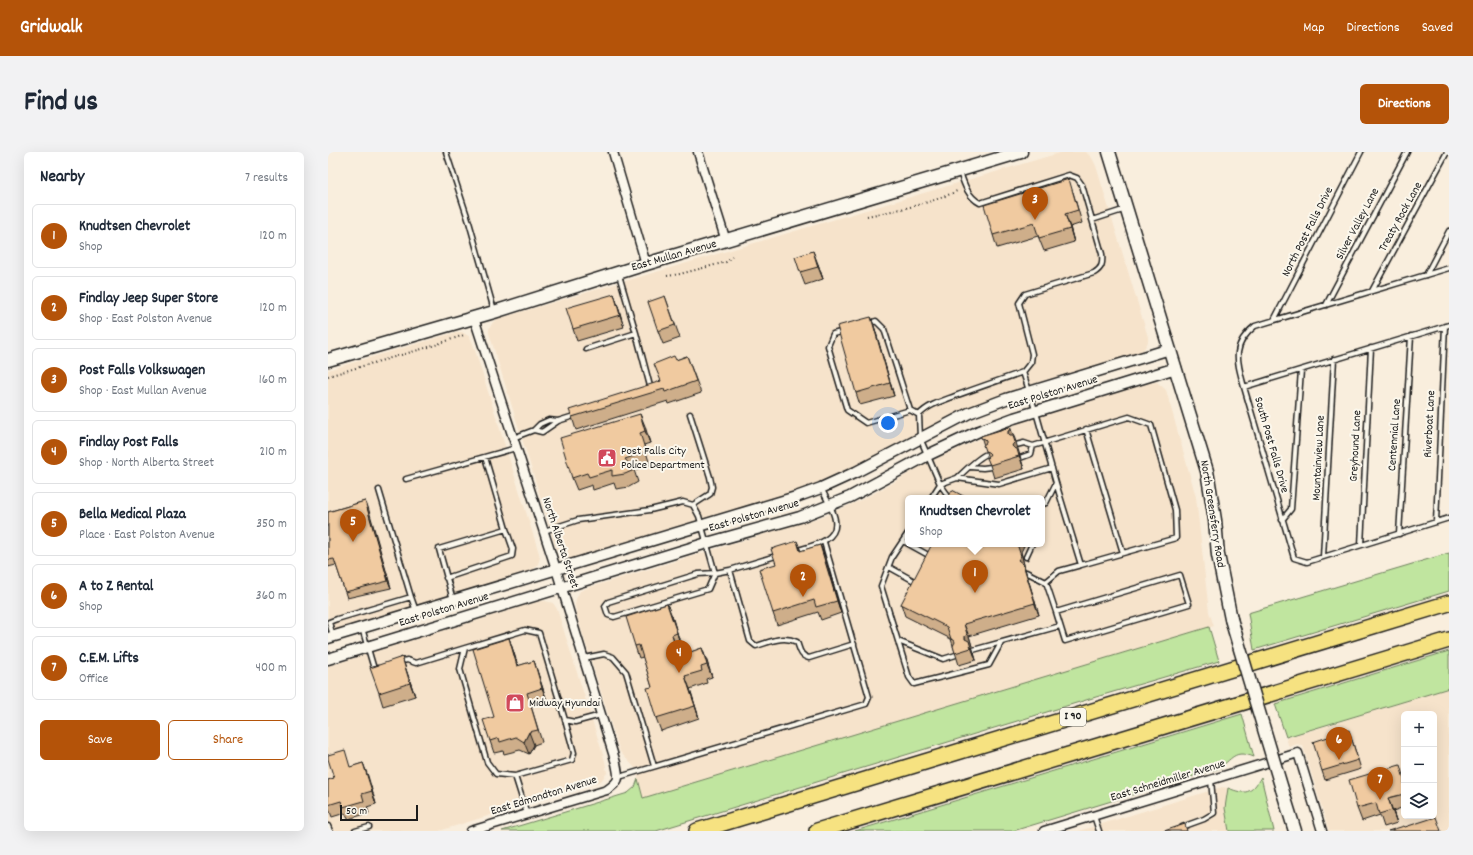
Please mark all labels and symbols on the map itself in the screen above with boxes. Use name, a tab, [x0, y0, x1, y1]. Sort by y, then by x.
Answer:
street label: Treaty Rock Lane	[1375, 179, 1427, 255]
street label: North Post Falls Drive	[1278, 184, 1338, 280]
street label: Silver Valley Lane	[1332, 185, 1384, 263]
pin: 3	[1022, 187, 1048, 220]
street label: East Mullan Avenue	[629, 236, 719, 276]
street label: East Polston Avenue	[1006, 371, 1100, 415]
street label: Riverboat Lane	[1420, 390, 1440, 458]
street label: South Post Falls Drive	[1249, 395, 1293, 495]
street label: Centennial Lane	[1384, 398, 1406, 472]
street label: Greyhound Lane	[1346, 410, 1366, 482]
your location	[878, 413, 898, 433]
street label: Mountainview Lane	[1308, 415, 1330, 501]
place label: Post Falls City Police Department	[621, 443, 705, 474]
public building icon: Post Falls City Police Department	[596, 447, 618, 469]
street label: North Greensferry Road	[1195, 459, 1229, 569]
street label: North Alberta Street	[537, 495, 583, 591]
street label: East Polston Avenue	[707, 495, 801, 537]
pin: 5	[340, 509, 366, 542]
pin: 1	[962, 560, 988, 593]
pin: 2	[790, 564, 816, 597]
street label: East Polston Avenue	[397, 588, 491, 632]
pin: 4	[666, 640, 692, 673]
shop icon: Midway Hyundai	[504, 692, 526, 714]
place label: Midway Hyundai	[529, 695, 600, 712]
road number: I 90	[1060, 708, 1086, 726]
pin: 6	[1326, 727, 1352, 760]
street label: East Schneidmiller Avenue	[1109, 755, 1227, 807]
pin: 7	[1367, 767, 1393, 800]
street label: East Edmondton Avenue	[489, 772, 599, 820]
scale bar	[340, 803, 418, 822]

